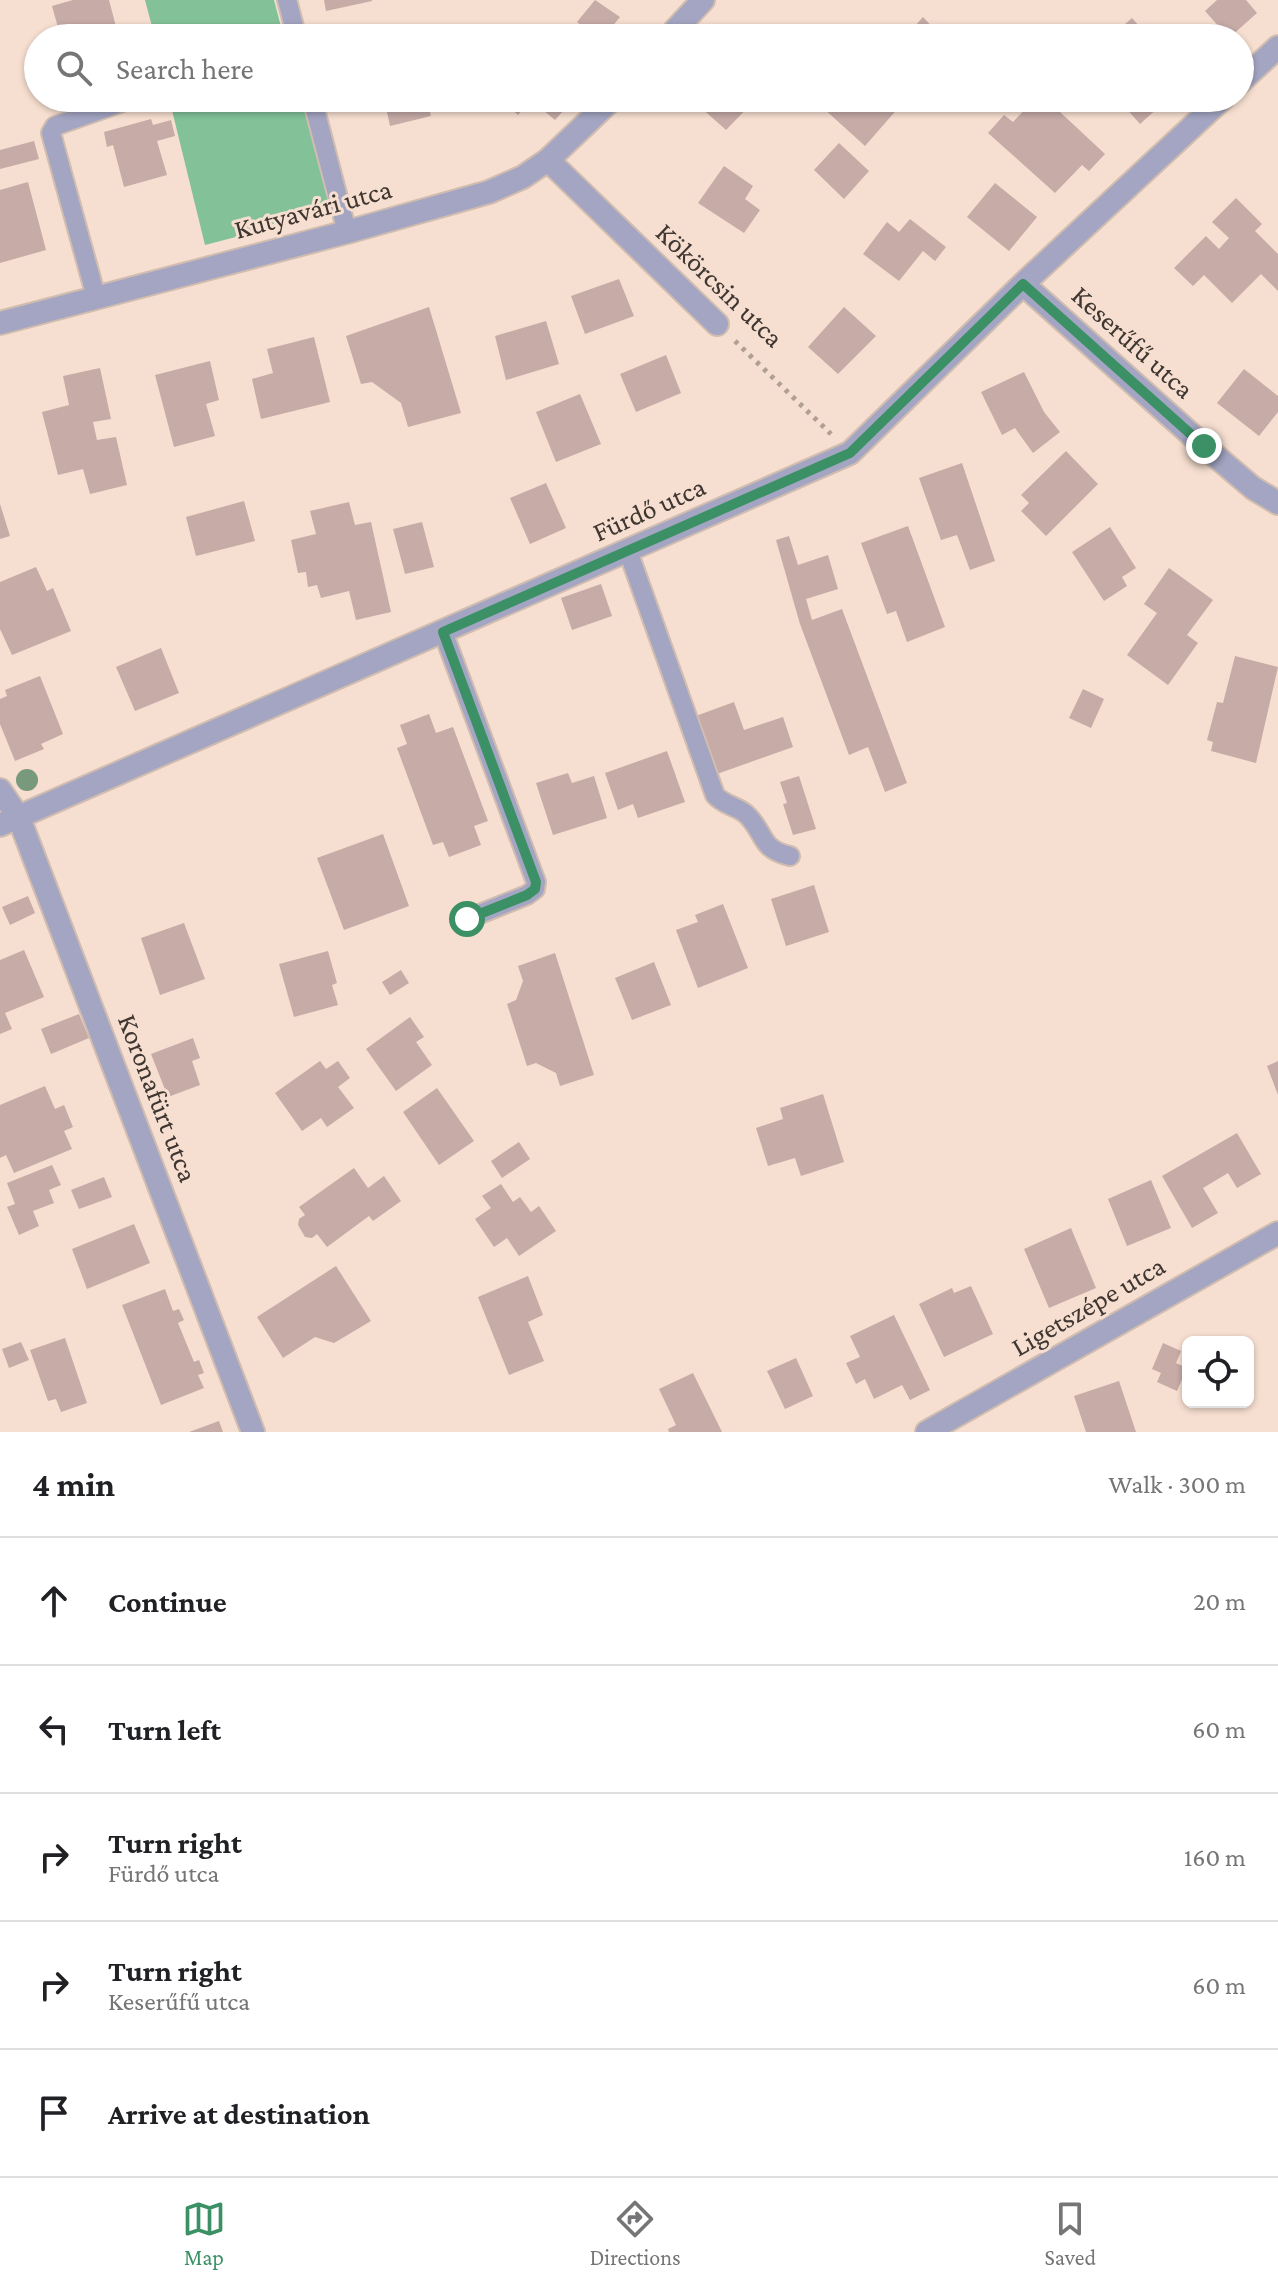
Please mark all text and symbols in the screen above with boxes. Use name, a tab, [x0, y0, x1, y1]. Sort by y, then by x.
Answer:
search box	[24, 24, 1254, 112]
icon: search	[52, 46, 96, 90]
text: Search here	[116, 52, 254, 85]
street label: Kutyavári utca	[231, 173, 395, 245]
street label: Kökörcsin utca	[650, 217, 790, 353]
street label: Keserűfű utca	[1066, 279, 1200, 405]
route end	[1186, 428, 1222, 464]
street label: Fürdő utca	[588, 470, 710, 548]
route start	[449, 901, 485, 937]
street label: Koronafürt utca	[112, 1010, 204, 1186]
street label: Ligetszépe utca	[1006, 1250, 1170, 1362]
map controls	[1182, 1336, 1254, 1408]
button: locate	[1182, 1336, 1254, 1408]
text: 4 min	[32, 1466, 115, 1503]
text: Walk · 300 m	[1109, 1470, 1246, 1499]
icon: ahead	[32, 1579, 76, 1623]
text: Continue	[108, 1585, 227, 1618]
text: 20 m	[1193, 1587, 1246, 1616]
icon: left	[32, 1707, 76, 1751]
text: Turn left	[108, 1713, 221, 1746]
text: 60 m	[1192, 1715, 1246, 1744]
text: Turn right	[108, 1826, 242, 1859]
icon: right	[32, 1835, 76, 1879]
text: 160 m	[1184, 1843, 1246, 1872]
text: Fürdő utca	[108, 1859, 219, 1888]
text: Turn right	[108, 1954, 242, 1987]
icon: right	[32, 1963, 76, 2007]
text: 60 m	[1192, 1971, 1246, 2000]
text: Keserűfű utca	[108, 1987, 250, 2016]
icon: arrive	[32, 2091, 76, 2135]
text: Arrive at destination	[108, 2097, 370, 2130]
tab: Map	[182, 2197, 226, 2270]
tab: Directions	[590, 2197, 681, 2270]
tab: Saved	[1045, 2197, 1096, 2270]

